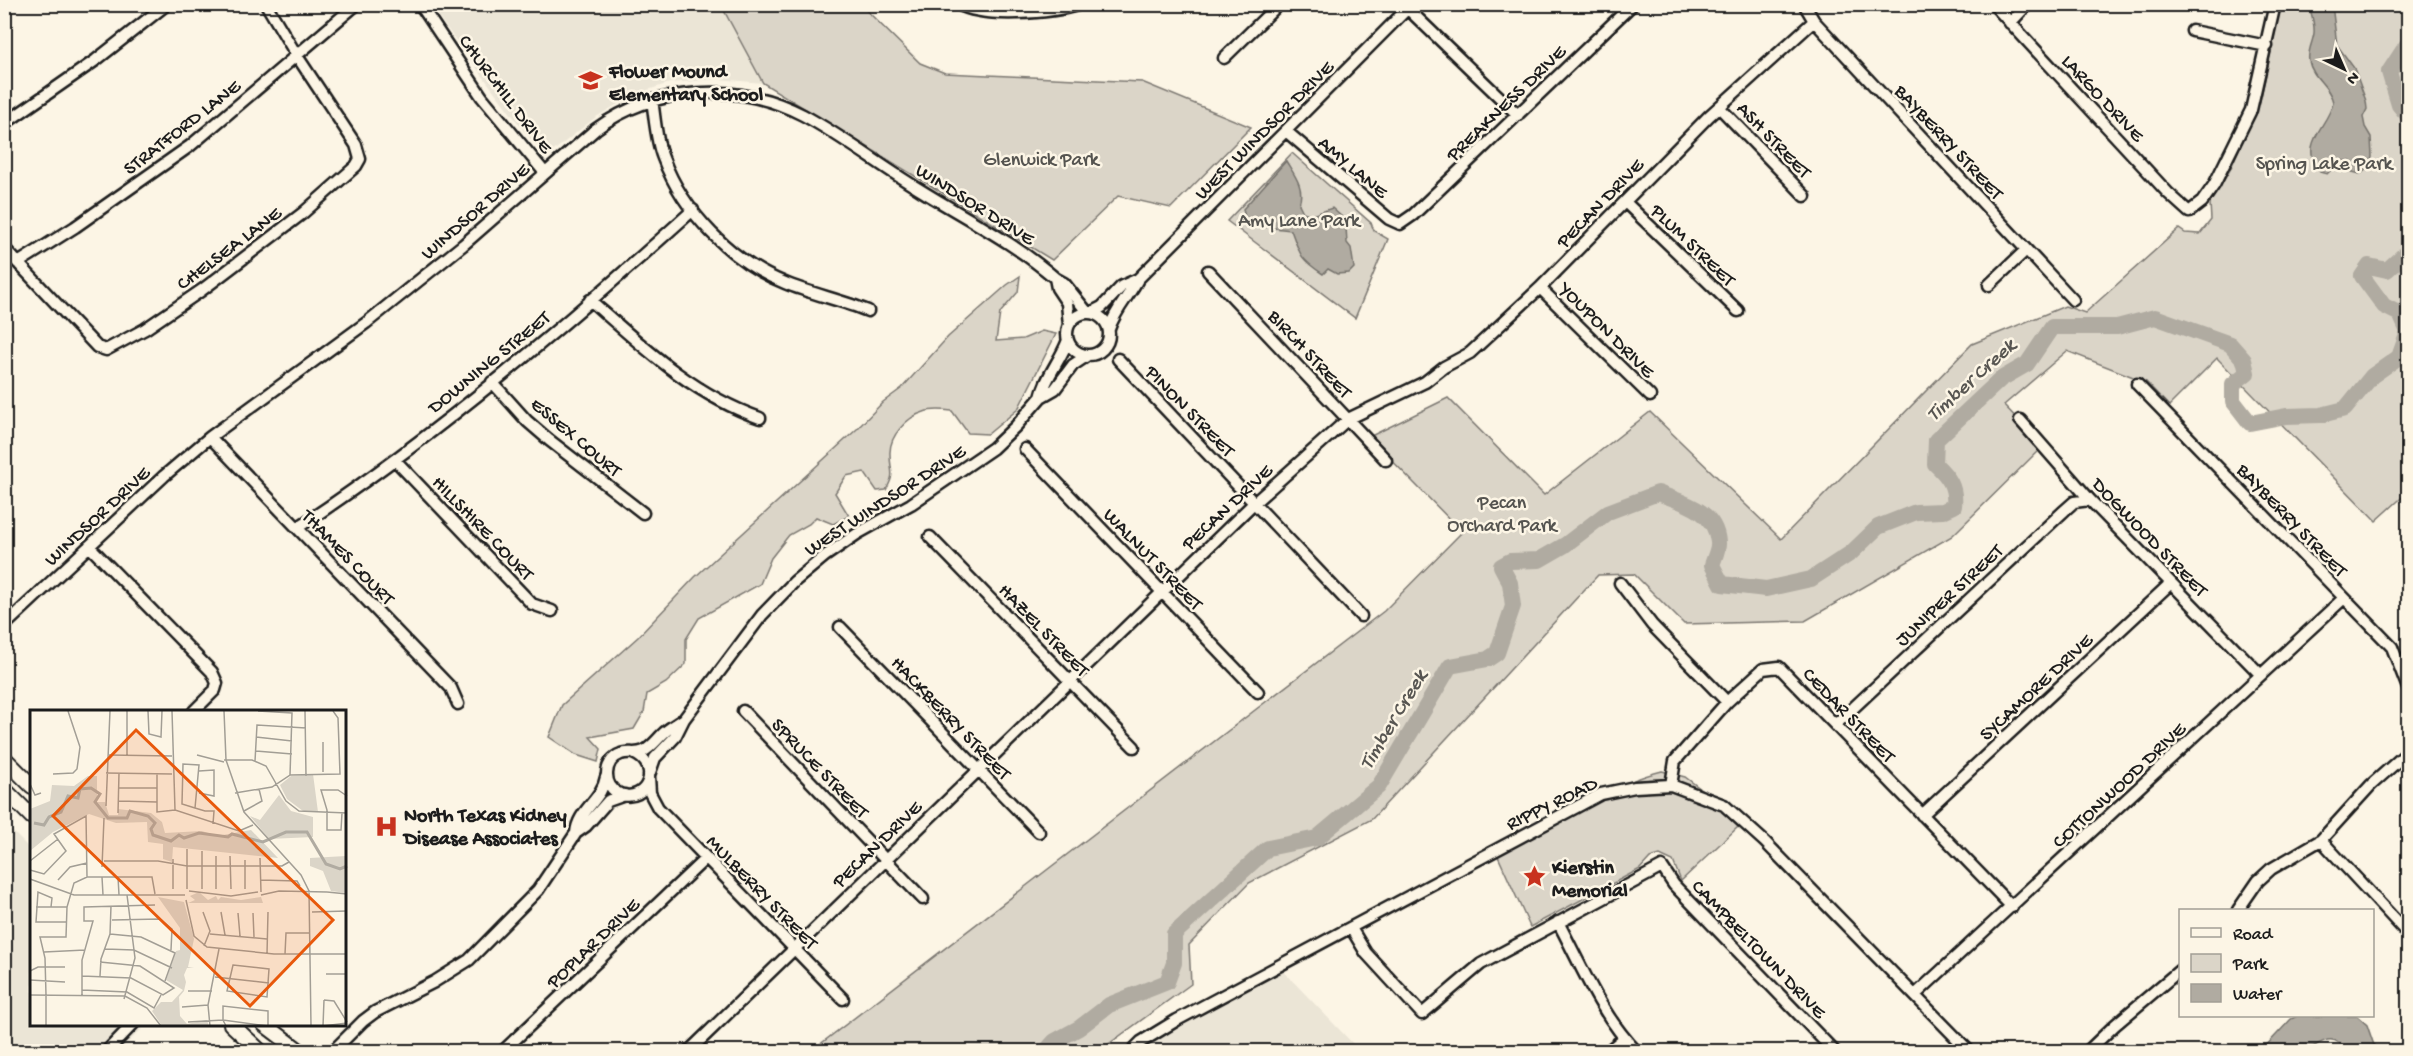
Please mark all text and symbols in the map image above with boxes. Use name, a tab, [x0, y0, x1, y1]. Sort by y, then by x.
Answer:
street label: CHURCHILL DRIVE	[452, 31, 557, 160]
north arrow	[2314, 39, 2374, 99]
street label: PREAKNESS DRIVE	[1442, 40, 1573, 168]
street label: LARGO DRIVE	[2055, 51, 2149, 149]
street label: WEST WINDSOR DRIVE	[1191, 56, 1341, 206]
place label: Flower Mound Elementary School	[608, 62, 764, 108]
text: N	[2341, 67, 2362, 88]
school or university icon: Flower Mound Elementary School	[578, 68, 604, 94]
street label: STRATFORD LANE	[120, 75, 247, 182]
street label: BAYBERRY STREET	[1888, 80, 2008, 207]
street label: ASH STREET	[1730, 98, 1815, 185]
street label: AMY LANE	[1312, 133, 1393, 206]
park label: Glenwick Park	[983, 150, 1101, 173]
street label: PECAN DRIVE	[1552, 154, 1651, 255]
park label: Spring Lake Park	[2256, 154, 2394, 177]
street label: WINDSOR DRIVE	[417, 158, 536, 266]
street label: WINDSOR DRIVE	[910, 160, 1039, 253]
street label: PLUM STREET	[1644, 200, 1740, 293]
street label: CHELSEA LANE	[173, 202, 288, 297]
park label: Amy Lane Park	[1238, 211, 1362, 234]
street label: YOUPON DRIVE	[1552, 278, 1659, 385]
street label: BIRCH STREET	[1261, 306, 1356, 405]
street label: DOWNING STREET	[423, 307, 557, 421]
water label: Timber Creek	[1922, 333, 2024, 428]
street label: PINON STREET	[1138, 361, 1239, 464]
street label: ESSEX COURT	[525, 394, 626, 484]
street label: WEST WINDSOR DRIVE	[801, 440, 972, 563]
street label: BAYBERRY STREET	[2230, 459, 2351, 584]
street label: PECAN DRIVE	[1177, 460, 1280, 557]
street label: WINDSOR DRIVE	[41, 462, 157, 572]
street label: HILLSHIRE COURT	[426, 472, 538, 588]
street label: DOGWOOD STREET	[2084, 473, 2212, 604]
park label: Pecan Orchard Park	[1447, 493, 1559, 539]
street label: THAMES COURT	[294, 505, 399, 612]
street label: WALNUT STREET	[1097, 505, 1207, 617]
street label: JUNIPER STREET	[1892, 540, 2010, 652]
street label: HAZEL STREET	[992, 580, 1094, 684]
street label: SYCAMORE DRIVE	[1976, 629, 2100, 747]
street label: HACKBERRY STREET	[885, 653, 1015, 787]
water label: Timber Creek	[1356, 664, 1436, 775]
street label: CEDAR STREET	[1796, 664, 1900, 770]
inset map	[30, 710, 346, 1026]
street label: SPRUCE STREET	[765, 715, 873, 825]
street label: COTTONWOOD DRIVE	[2049, 718, 2193, 854]
street label: RIPPY ROAD	[1503, 773, 1603, 837]
street label: PECAN DRIVE	[828, 796, 929, 895]
place label: North Texas Kidney Disease Associates	[402, 806, 567, 852]
hospital icon: North Texas Kidney Disease Associates	[373, 813, 399, 839]
street label: MULBERRY STREET	[700, 831, 822, 956]
place label: Kierstin Memorial	[1551, 858, 1628, 904]
place icon: Kierstin Memorial	[1521, 864, 1547, 890]
street label: CAMPBELTOWN DRIVE	[1685, 876, 1831, 1026]
street label: POPLAR DRIVE	[542, 893, 647, 995]
legend	[2179, 909, 2374, 1017]
text: Road	[2233, 925, 2274, 946]
text: Park	[2232, 955, 2269, 976]
text: Water	[2233, 985, 2283, 1006]

